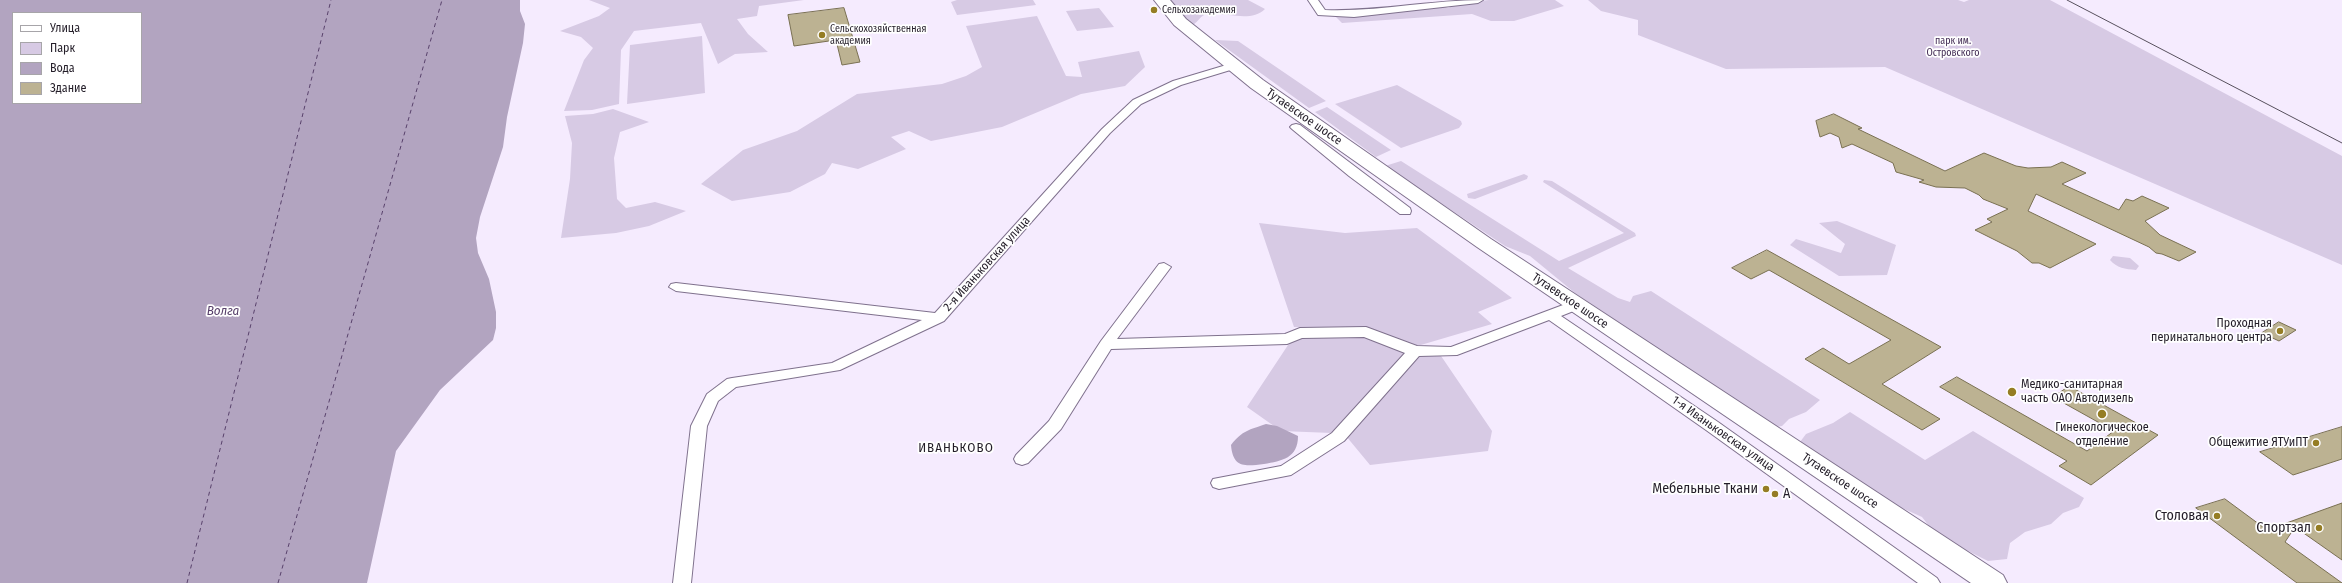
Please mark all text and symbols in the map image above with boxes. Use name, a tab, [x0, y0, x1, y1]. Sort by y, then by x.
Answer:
place label: Сельхозакадемия	[1162, 4, 1236, 16]
marker: Сельхозакадемия	[1149, 5, 1159, 15]
legend	[12, 12, 142, 104]
text: Улица	[50, 21, 80, 35]
place label: Сельскохозяйственная академия	[830, 23, 926, 46]
marker: Сельскохозяйственная академия	[817, 30, 827, 40]
park label: парк им. Островского	[1926, 35, 1980, 58]
text: Парк	[50, 41, 75, 55]
text: Вода	[50, 61, 75, 75]
text: Здание	[50, 81, 86, 95]
street label: Тутаевское шоссе	[1263, 86, 1345, 148]
street label: 2-я Иваньковская улица	[941, 214, 1033, 314]
street label: Тутаевское шоссе	[1529, 270, 1611, 332]
water label: Волга	[207, 303, 239, 319]
place label: Проходная перинатального центра	[2151, 317, 2272, 345]
marker: Проходная перинатального центра	[2275, 326, 2285, 336]
place label: Медико-санитарная часть ОАО Автодизель	[2021, 378, 2133, 406]
marker: Медико-санитарная часть ОАО Автодизель	[2006, 386, 2018, 398]
street label: 1-я Иваньковская улица	[1669, 393, 1777, 475]
marker: Гинекологическое отделение	[2096, 408, 2108, 420]
place label: Гинекологическое отделение	[2055, 421, 2149, 449]
place label: Общежитие ЯТУиПТ	[2209, 436, 2308, 450]
marker: Общежитие ЯТУиПТ	[2311, 438, 2321, 448]
district label: ИВАНЬКОВО	[918, 440, 994, 456]
street label: Тутаевское шоссе	[1799, 450, 1881, 512]
place label: Мебельные Ткани	[1652, 481, 1758, 497]
marker: Мебельные Ткани	[1761, 484, 1771, 494]
place label: А	[1783, 486, 1790, 502]
marker: А	[1770, 489, 1780, 499]
place label: Столовая	[2155, 508, 2209, 524]
marker: Столовая	[2212, 511, 2222, 521]
place label: Спортзал	[2256, 520, 2311, 536]
marker: Спортзал	[2314, 523, 2324, 533]

